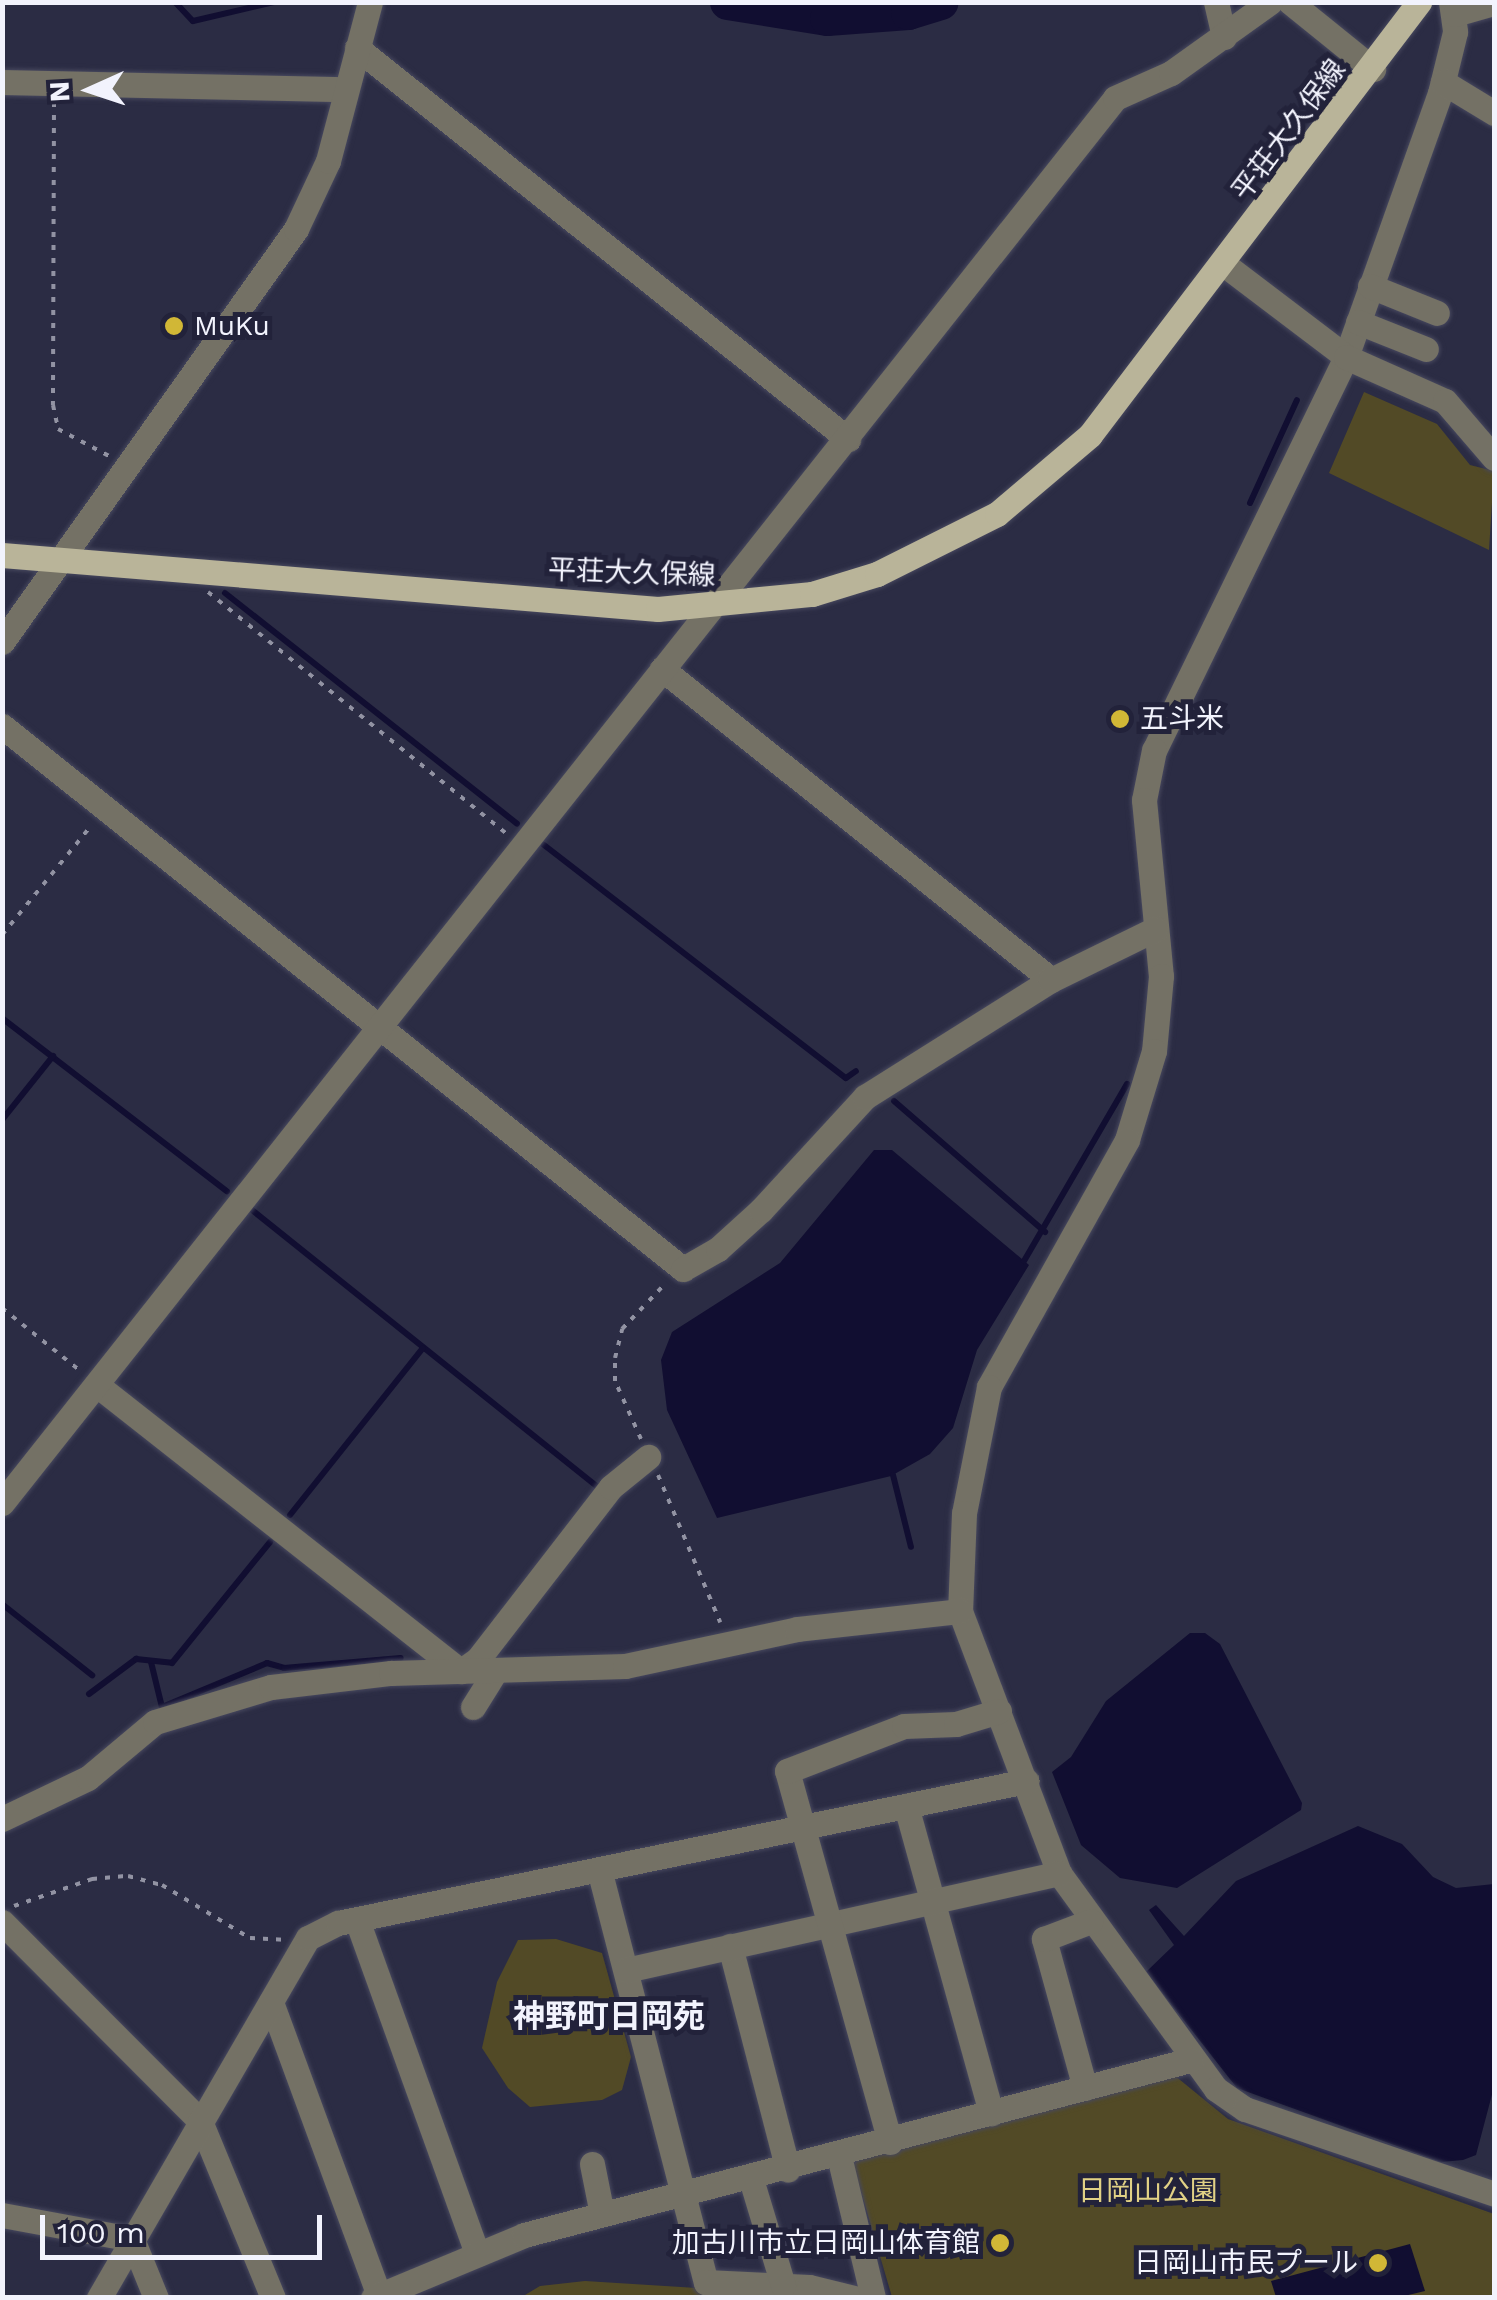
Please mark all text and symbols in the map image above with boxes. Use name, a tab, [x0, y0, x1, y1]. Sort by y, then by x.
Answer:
north arrow	[40, 40, 140, 140]
street label: 平荘大久保線	[1225, 53, 1353, 207]
text: N	[43, 80, 77, 103]
place label: MuKu	[194, 309, 270, 343]
marker: MuKu	[163, 315, 185, 337]
street label: 平荘大久保線	[547, 553, 717, 593]
place label: 五斗米	[1140, 702, 1224, 736]
marker: 五斗米	[1109, 708, 1131, 730]
district label: 神野町日岡苑	[513, 1997, 705, 2035]
park label: 日岡山公園	[1078, 2174, 1218, 2208]
scale bar	[45, 2195, 328, 2257]
text: 100 m	[57, 2215, 145, 2250]
place label: 加古川市立日岡山体育館	[672, 2226, 980, 2260]
marker: 加古川市立日岡山体育館	[989, 2232, 1011, 2254]
place label: 日岡山市民プール	[1134, 2246, 1358, 2280]
marker: 日岡山市民プール	[1367, 2252, 1389, 2274]

